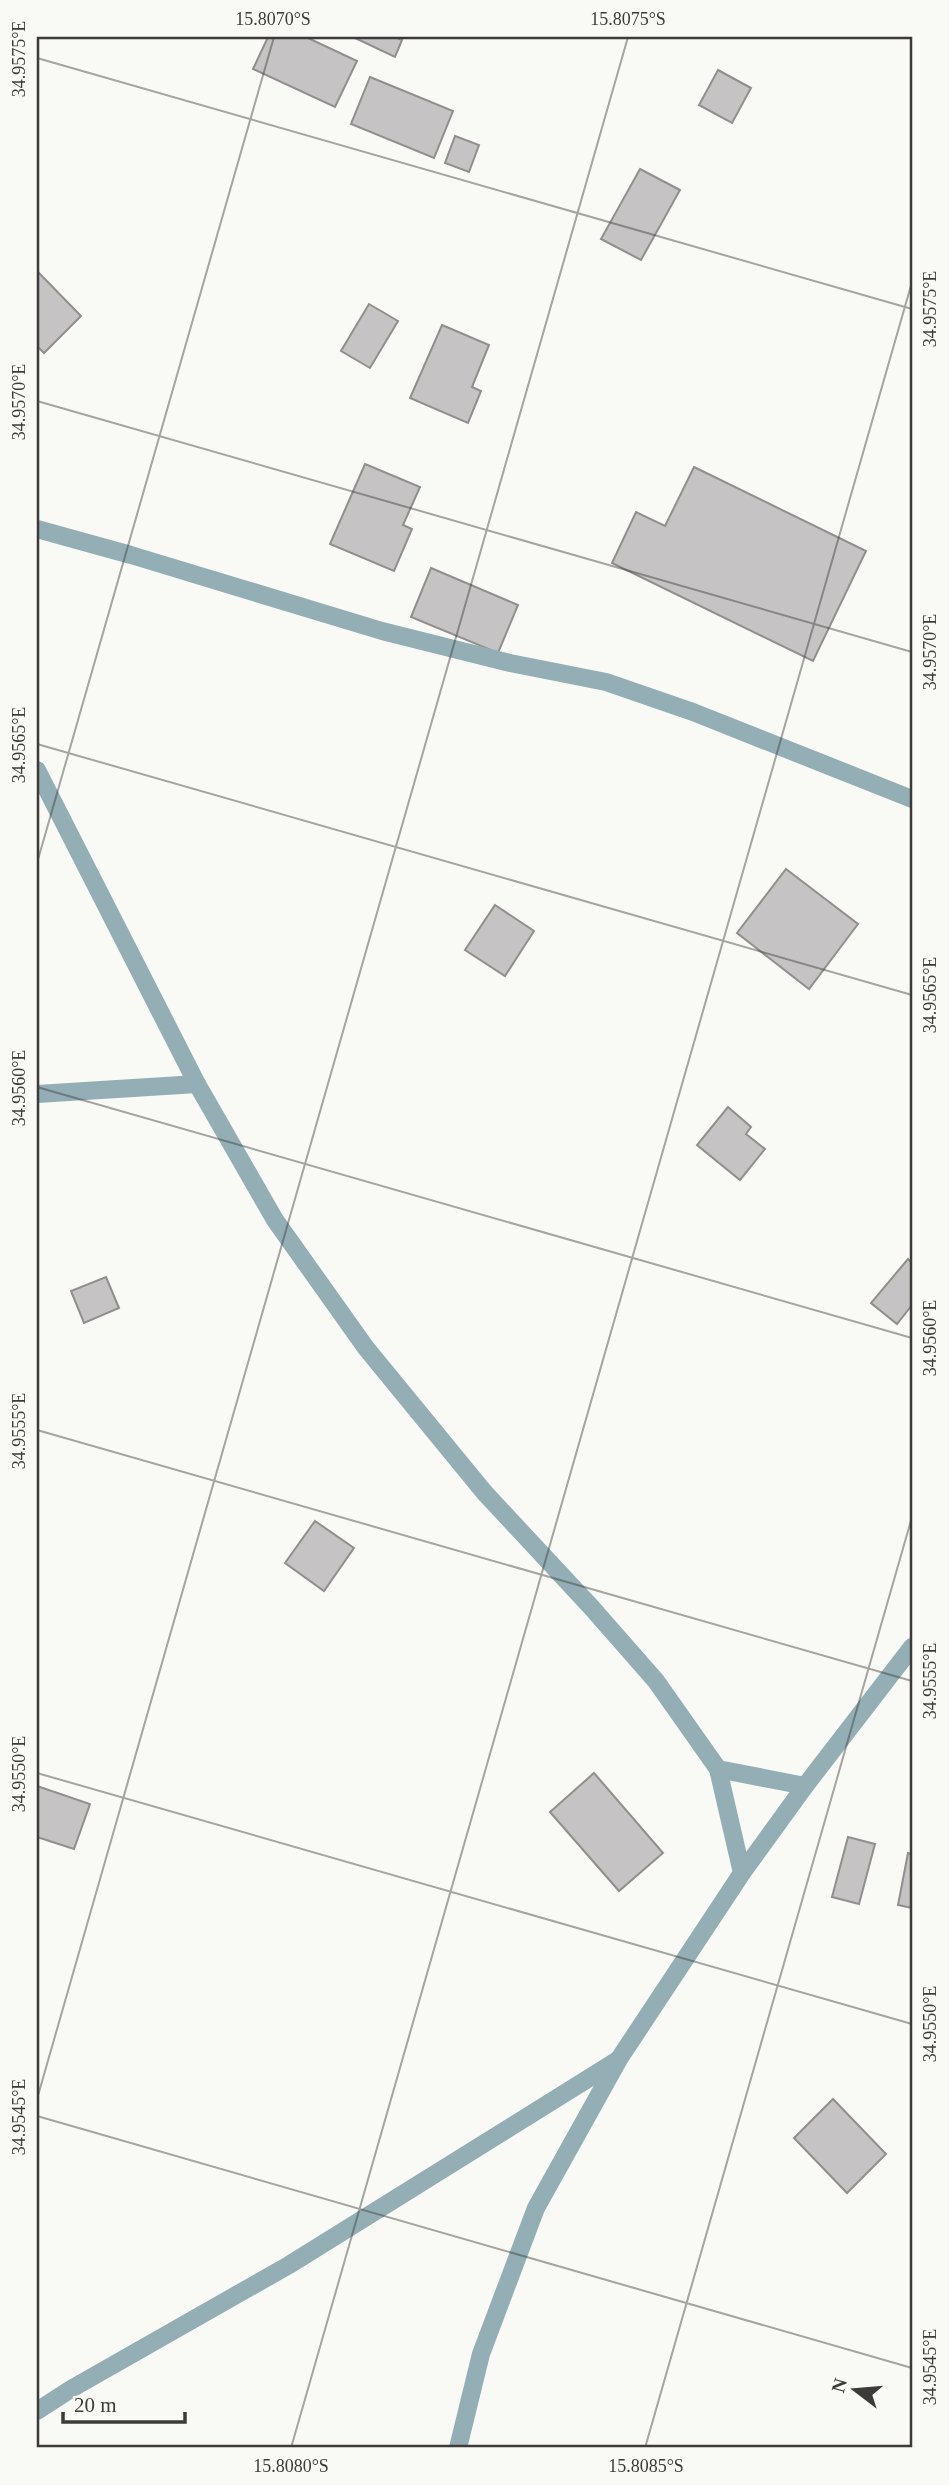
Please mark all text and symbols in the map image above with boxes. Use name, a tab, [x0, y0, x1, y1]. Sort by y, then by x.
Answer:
text: 15.8070°S	[235, 9, 311, 29]
text: 15.8075°S	[590, 9, 666, 29]
text: 34.9575°E	[9, 21, 29, 97]
text: 34.9575°E	[920, 271, 940, 347]
text: 34.9570°E	[9, 364, 29, 440]
text: 34.9570°E	[920, 614, 940, 690]
text: 34.9565°E	[9, 707, 29, 783]
text: 34.9565°E	[920, 957, 940, 1033]
text: 34.9560°E	[9, 1050, 29, 1126]
text: 34.9560°E	[920, 1300, 940, 1376]
text: 34.9555°E	[9, 1393, 29, 1469]
text: 34.9555°E	[920, 1643, 940, 1719]
text: 34.9550°E	[9, 1736, 29, 1812]
text: 34.9550°E	[920, 1986, 940, 2062]
text: 34.9545°E	[9, 2079, 29, 2155]
text: 34.9545°E	[920, 2329, 940, 2405]
north arrow	[820, 2356, 890, 2426]
text: N	[827, 2376, 851, 2395]
scale bar	[63, 2380, 186, 2424]
text: 20 m	[74, 2393, 117, 2417]
text: 15.8080°S	[253, 2456, 329, 2476]
text: 15.8085°S	[608, 2456, 684, 2476]

